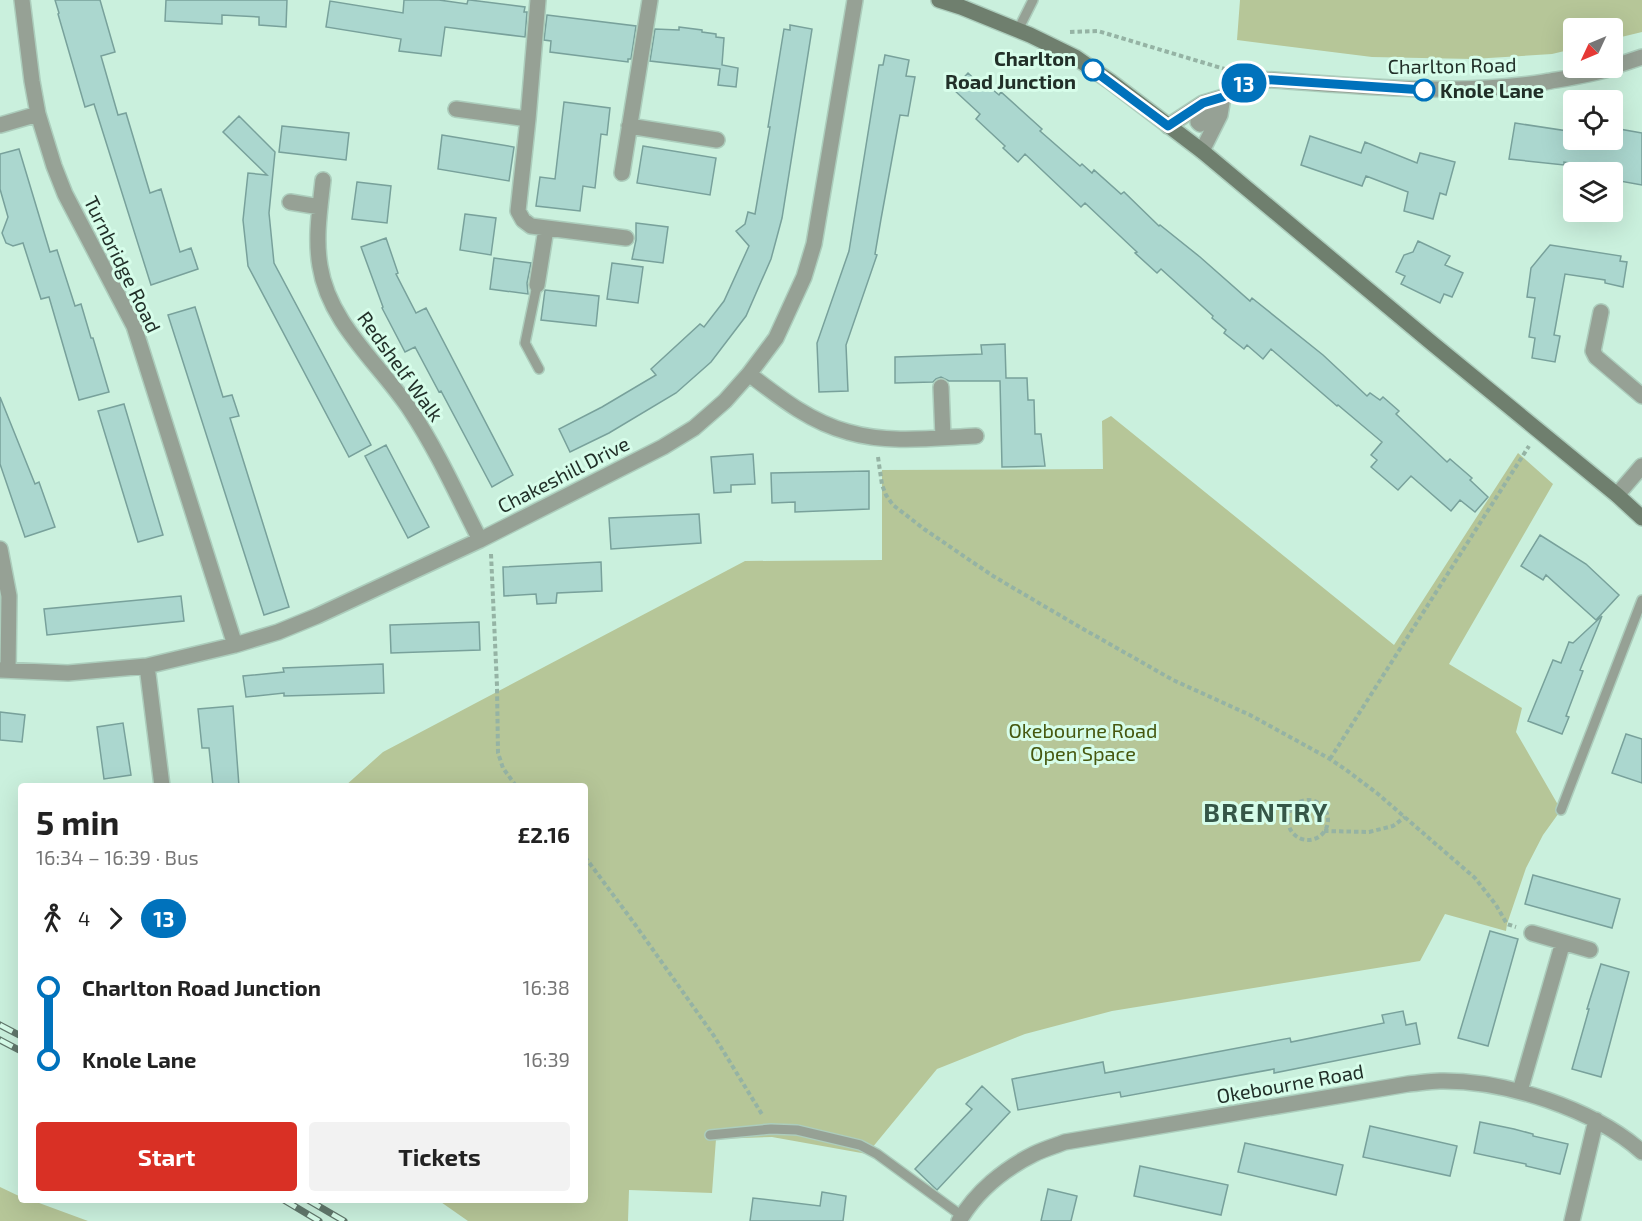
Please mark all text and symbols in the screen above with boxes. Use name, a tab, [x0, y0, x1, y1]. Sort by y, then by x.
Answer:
north arrow	[1563, 18, 1623, 78]
map controls	[1563, 18, 1623, 222]
place label: Charlton Road Junction	[945, 46, 1076, 93]
street label: Charlton Road	[1387, 52, 1517, 78]
marker: Charlton Road Junction	[1082, 59, 1104, 81]
line badge: 13	[1217, 64, 1271, 103]
text: 13	[1234, 71, 1254, 96]
place label: Knole Lane	[1440, 78, 1544, 102]
marker: Knole Lane	[1413, 79, 1435, 101]
button: locate	[1563, 90, 1623, 150]
button: layers	[1563, 162, 1623, 222]
street label: Turnbridge Road	[80, 192, 166, 336]
street label: Redshelf Walk	[353, 306, 449, 426]
street label: Chakeshill Drive	[493, 430, 633, 518]
park label: Okebourne Road Open Space	[1008, 718, 1158, 765]
district label: BRENTRY	[1203, 796, 1329, 827]
text: 5 min	[36, 802, 119, 842]
text: £2.16	[517, 821, 570, 847]
text: 16:34 – 16:39 · Bus	[36, 845, 199, 869]
icon: walk	[36, 902, 69, 935]
icon: forward	[99, 902, 132, 935]
text: 4	[78, 906, 90, 930]
text: 13	[153, 906, 174, 931]
text: Charlton Road Junction	[82, 974, 321, 1000]
text: 16:38	[523, 975, 570, 999]
text: Knole Lane	[82, 1046, 197, 1072]
text: 16:39	[523, 1047, 570, 1071]
street label: Okebourne Road	[1215, 1058, 1365, 1108]
button: Start	[36, 1122, 297, 1191]
button: Tickets	[309, 1122, 570, 1191]

